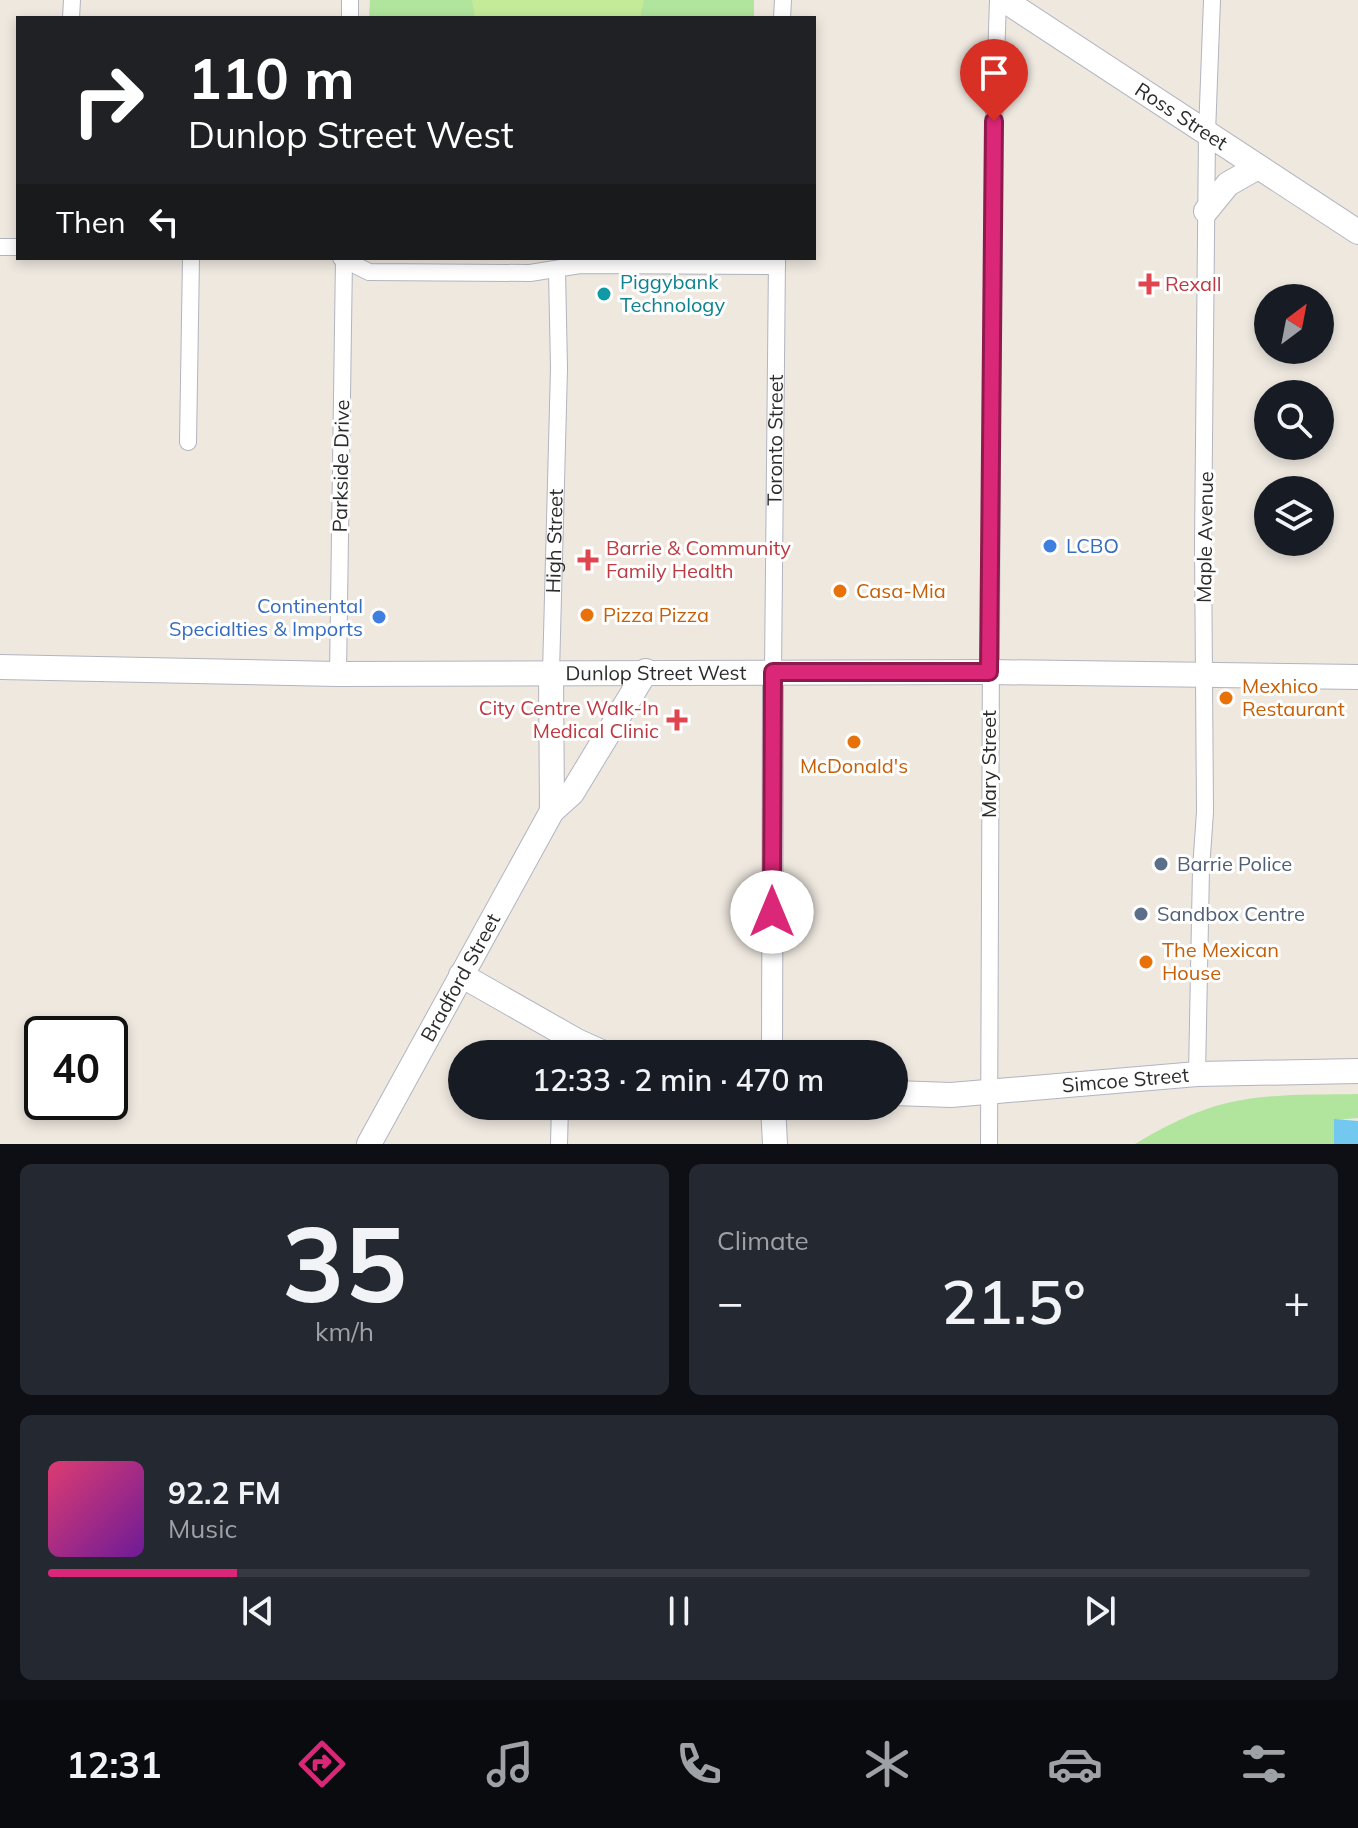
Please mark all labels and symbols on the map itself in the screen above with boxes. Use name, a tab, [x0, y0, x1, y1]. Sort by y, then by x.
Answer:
pin	[960, 39, 1028, 121]
street label: Ross Street	[1131, 76, 1233, 155]
place label: Piggybank Technology	[620, 269, 725, 317]
place label: Rexall	[1165, 271, 1222, 296]
marker: Rexall	[1140, 275, 1158, 293]
north arrow	[1254, 284, 1334, 364]
marker: Piggybank Technology	[595, 285, 613, 303]
street label: Toronto Street	[762, 374, 788, 506]
street label: Parkside Drive	[327, 399, 354, 533]
street label: Maple Avenue	[1191, 471, 1218, 603]
street label: High Street	[540, 488, 568, 594]
place label: LCBO	[1066, 533, 1119, 558]
place label: Barrie & Community Family Health	[606, 535, 791, 583]
marker: LCBO	[1041, 537, 1059, 555]
marker: Barrie & Community Family Health	[577, 549, 599, 571]
place label: Casa-Mia	[856, 578, 946, 603]
marker: Casa-Mia	[831, 582, 849, 600]
place label: Continental Specialties & Imports	[169, 593, 363, 641]
place label: Pizza Pizza	[603, 602, 709, 627]
marker: Pizza Pizza	[578, 606, 596, 624]
marker: Continental Specialties & Imports	[370, 608, 388, 626]
street label: Dunlop Street West	[565, 660, 746, 685]
place label: Mexhico Restaurant	[1242, 673, 1345, 721]
marker: Mexhico Restaurant	[1217, 689, 1235, 707]
place label: City Centre Walk-In Medical Clinic	[479, 695, 659, 743]
marker: City Centre Walk-In Medical Clinic	[666, 709, 688, 731]
street label: Mary Street	[976, 710, 1001, 818]
marker: McDonald's	[845, 733, 863, 751]
place label: McDonald's	[800, 753, 908, 778]
place label: Barrie Police	[1177, 851, 1292, 876]
marker: Barrie Police	[1152, 855, 1170, 873]
position arrow	[730, 870, 814, 954]
place label: Sandbox Centre	[1157, 901, 1305, 926]
marker: Sandbox Centre	[1132, 905, 1150, 923]
street label: Bradford Street	[415, 909, 505, 1046]
place label: The Mexican House	[1162, 937, 1279, 985]
marker: The Mexican House	[1137, 953, 1155, 971]
speed limit sign: 40	[24, 1016, 128, 1120]
street label: Simcoe Street	[1061, 1062, 1190, 1097]

